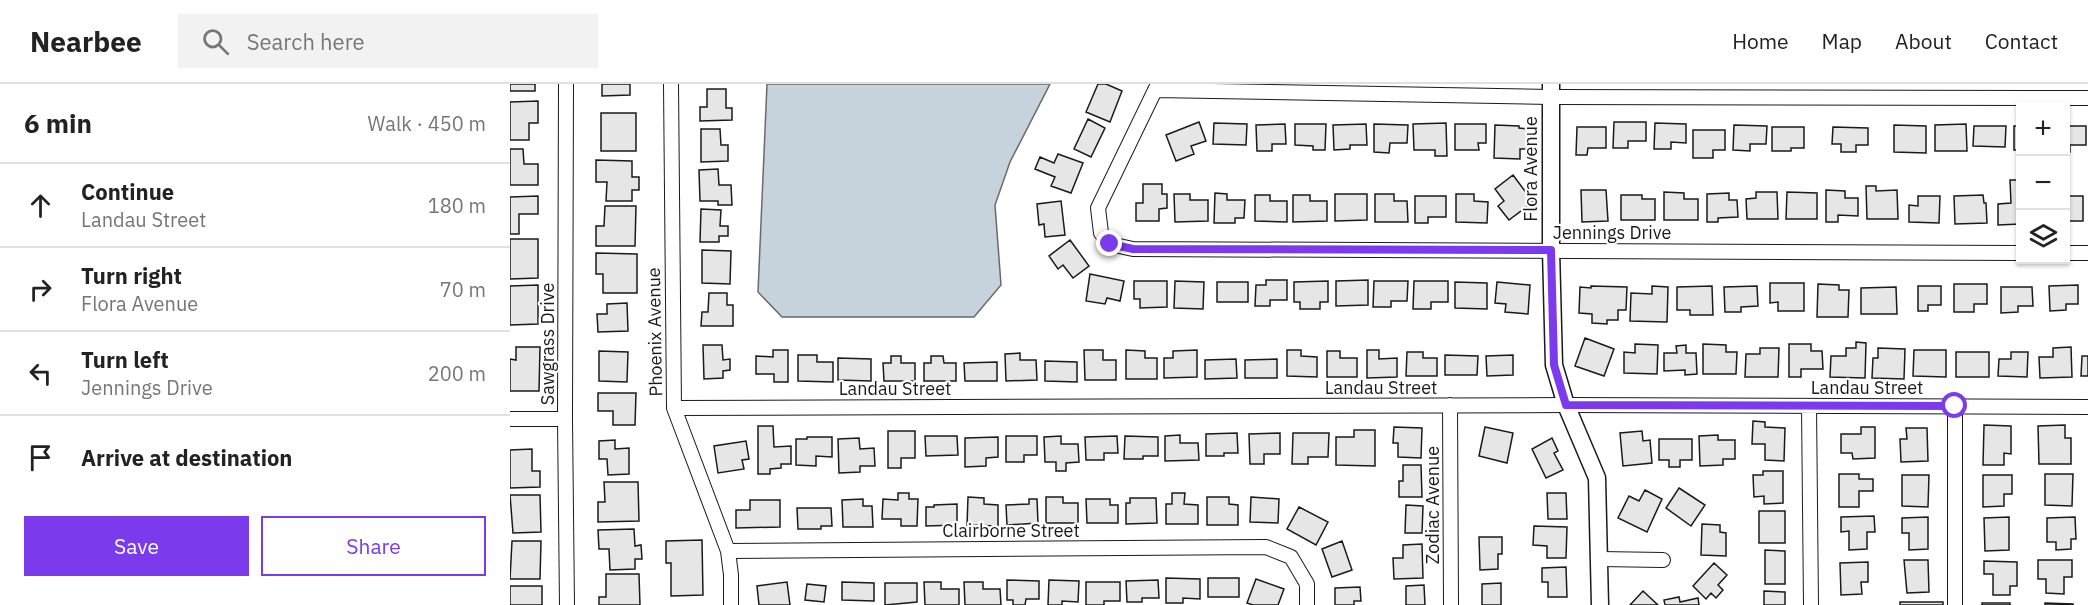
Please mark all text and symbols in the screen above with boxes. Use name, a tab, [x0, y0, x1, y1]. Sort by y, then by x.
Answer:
search box	[178, 14, 598, 68]
text: Nearbee	[30, 23, 142, 60]
icon: search	[199, 25, 232, 58]
text: Search here	[247, 27, 365, 56]
text: Home	[1732, 27, 1789, 55]
text: Map	[1822, 27, 1862, 55]
text: About	[1895, 27, 1952, 55]
text: Contact	[1985, 27, 2058, 55]
map controls	[2016, 102, 2070, 264]
button: +	[2016, 102, 2070, 156]
text: 6 min	[24, 106, 92, 140]
text: Walk · 450 m	[368, 110, 486, 137]
street label: Flora Avenue	[1519, 116, 1542, 222]
button: −	[2016, 156, 2070, 210]
text: Continue	[81, 177, 174, 206]
icon: ahead	[24, 189, 57, 222]
text: 180 m	[428, 192, 486, 219]
text: Landau Street	[81, 206, 206, 233]
button: layers	[2016, 210, 2070, 264]
street label: Jennings Drive	[1553, 221, 1671, 244]
route end	[1096, 230, 1122, 256]
text: Turn right	[81, 261, 182, 290]
street label: Phoenix Avenue	[642, 267, 667, 397]
icon: right	[24, 273, 57, 306]
text: 70 m	[440, 276, 486, 303]
street label: Sawgrass Drive	[536, 283, 559, 405]
text: Flora Avenue	[81, 290, 198, 317]
text: Turn left	[81, 345, 169, 374]
icon: left	[24, 357, 57, 390]
text: 200 m	[428, 360, 486, 387]
text: Jennings Drive	[81, 374, 213, 401]
street label: Landau Street	[1325, 376, 1437, 399]
street label: Landau Street	[1811, 376, 1923, 399]
street label: Landau Street	[839, 377, 951, 400]
route start	[1941, 392, 1967, 418]
icon: arrive	[24, 441, 57, 474]
text: Arrive at destination	[81, 443, 292, 472]
street label: Zodiac Avenue	[1421, 446, 1444, 564]
button: Save	[24, 516, 249, 576]
button: Share	[261, 516, 486, 576]
street label: Clairborne Street	[942, 519, 1080, 542]

